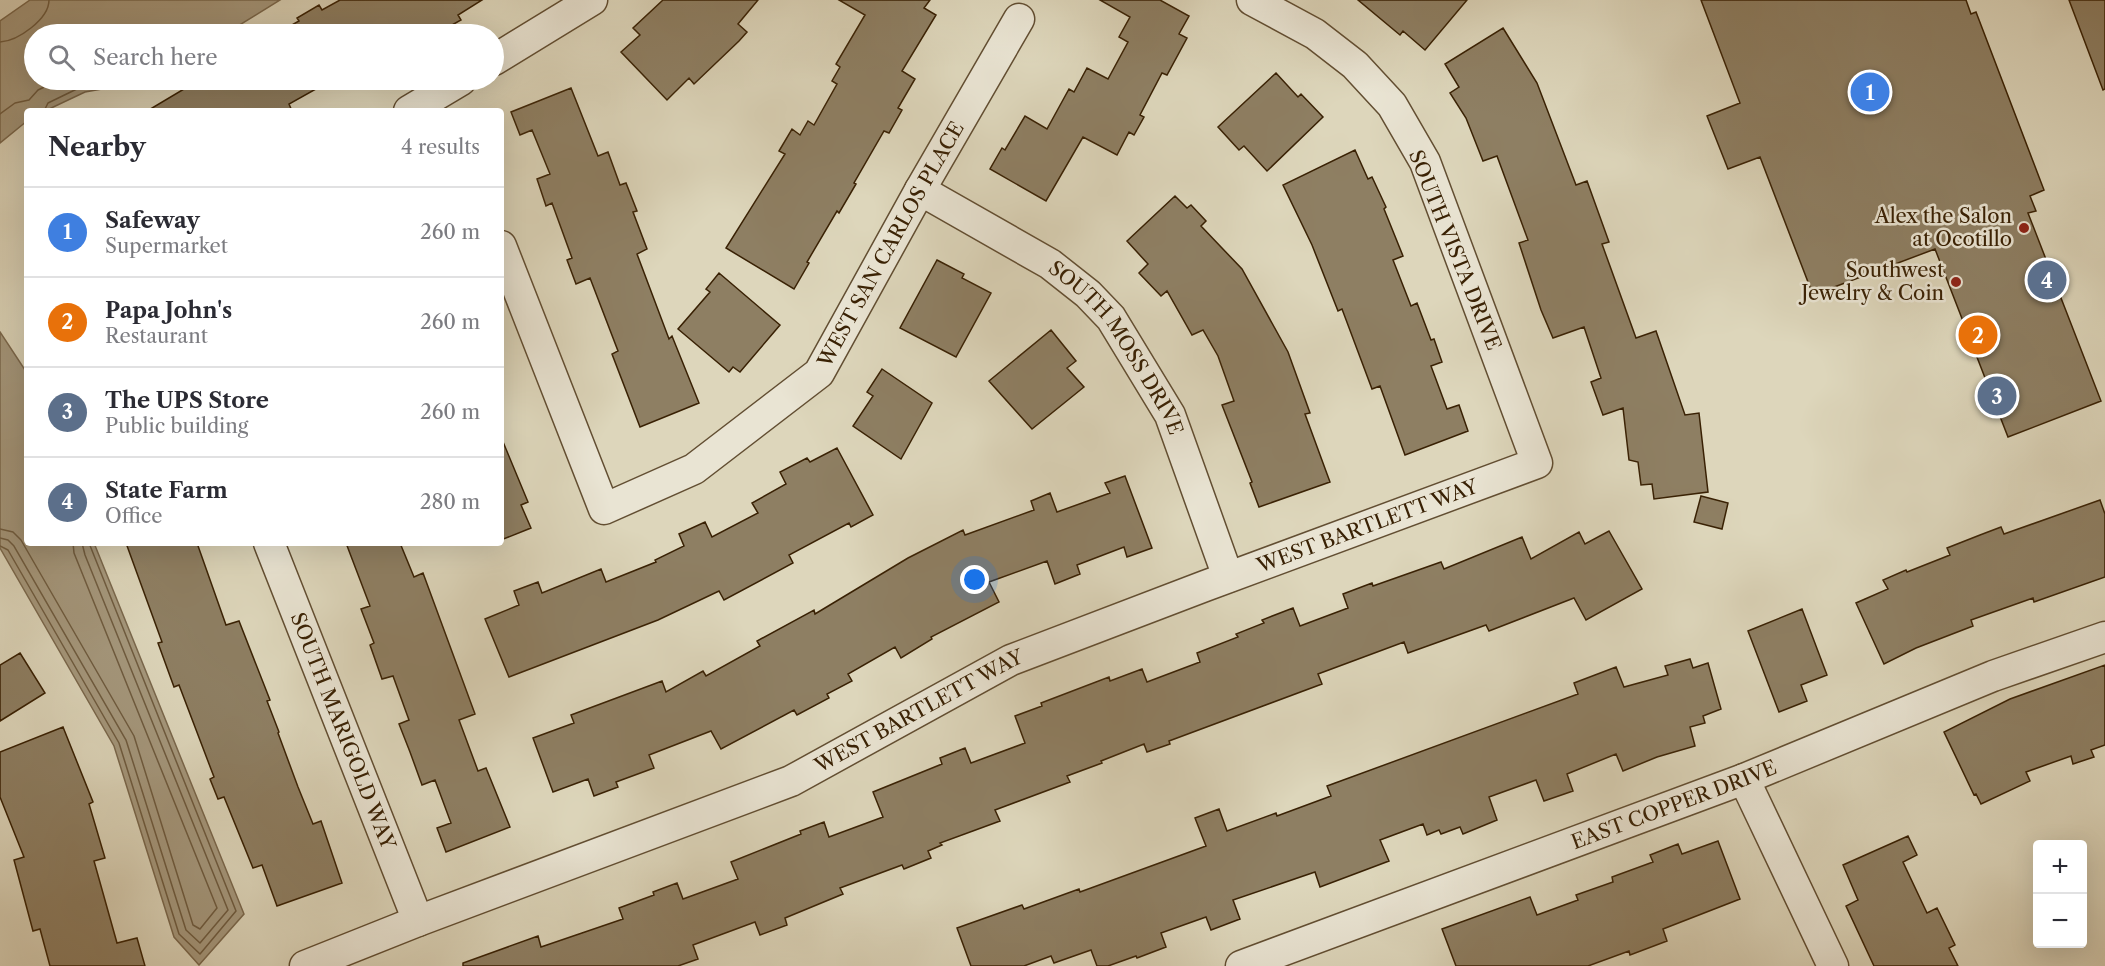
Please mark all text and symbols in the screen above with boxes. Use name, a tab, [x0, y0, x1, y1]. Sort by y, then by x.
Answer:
search box	[24, 24, 504, 90]
icon: search	[45, 41, 78, 74]
text: Search here	[93, 44, 218, 71]
pin: 1	[1850, 70, 1890, 115]
street label: WEST SAN CARLOS PLACE	[812, 117, 969, 372]
text: Nearby	[48, 131, 146, 163]
text: 4 results	[401, 135, 480, 159]
street label: SOUTH VISTA DRIVE	[1404, 146, 1506, 354]
place label: Alex the Salon at Ocotillo	[1874, 204, 2012, 251]
text: Safeway	[105, 207, 200, 234]
text: 1	[63, 220, 72, 244]
text: 260 m	[420, 220, 480, 244]
marker: Alex the Salon at Ocotillo	[2017, 221, 2031, 235]
text: Supermarket	[105, 234, 228, 258]
street label: SOUTH MOSS DRIVE	[1044, 256, 1188, 438]
place label: Southwest Jewelry & Coin	[1798, 258, 1944, 305]
pin: 4	[2028, 258, 2066, 302]
marker: Southwest Jewelry & Coin	[1949, 275, 1963, 289]
text: Papa John's	[105, 297, 232, 324]
text: 2	[62, 310, 73, 334]
text: 260 m	[420, 310, 480, 334]
pin: 2	[1958, 312, 1998, 358]
text: Restaurant	[105, 324, 208, 348]
pin: 3	[1978, 374, 2016, 418]
text: The UPS Store	[105, 387, 269, 414]
text: 3	[62, 400, 73, 424]
text: 260 m	[420, 400, 480, 424]
text: Public building	[105, 414, 248, 438]
street label: WEST BARTLETT WAY	[1253, 474, 1482, 578]
text: State Farm	[105, 477, 228, 504]
text: 4	[62, 490, 73, 514]
text: 280 m	[420, 490, 480, 514]
text: Office	[105, 504, 163, 528]
your location	[960, 565, 989, 594]
street label: SOUTH MARIGOLD WAY	[286, 609, 401, 854]
street label: WEST BARTLETT WAY	[810, 644, 1027, 778]
street label: EAST COPPER DRIVE	[1568, 755, 1780, 854]
map controls	[2033, 840, 2087, 948]
button: +	[2033, 840, 2087, 894]
button: −	[2033, 894, 2087, 948]

